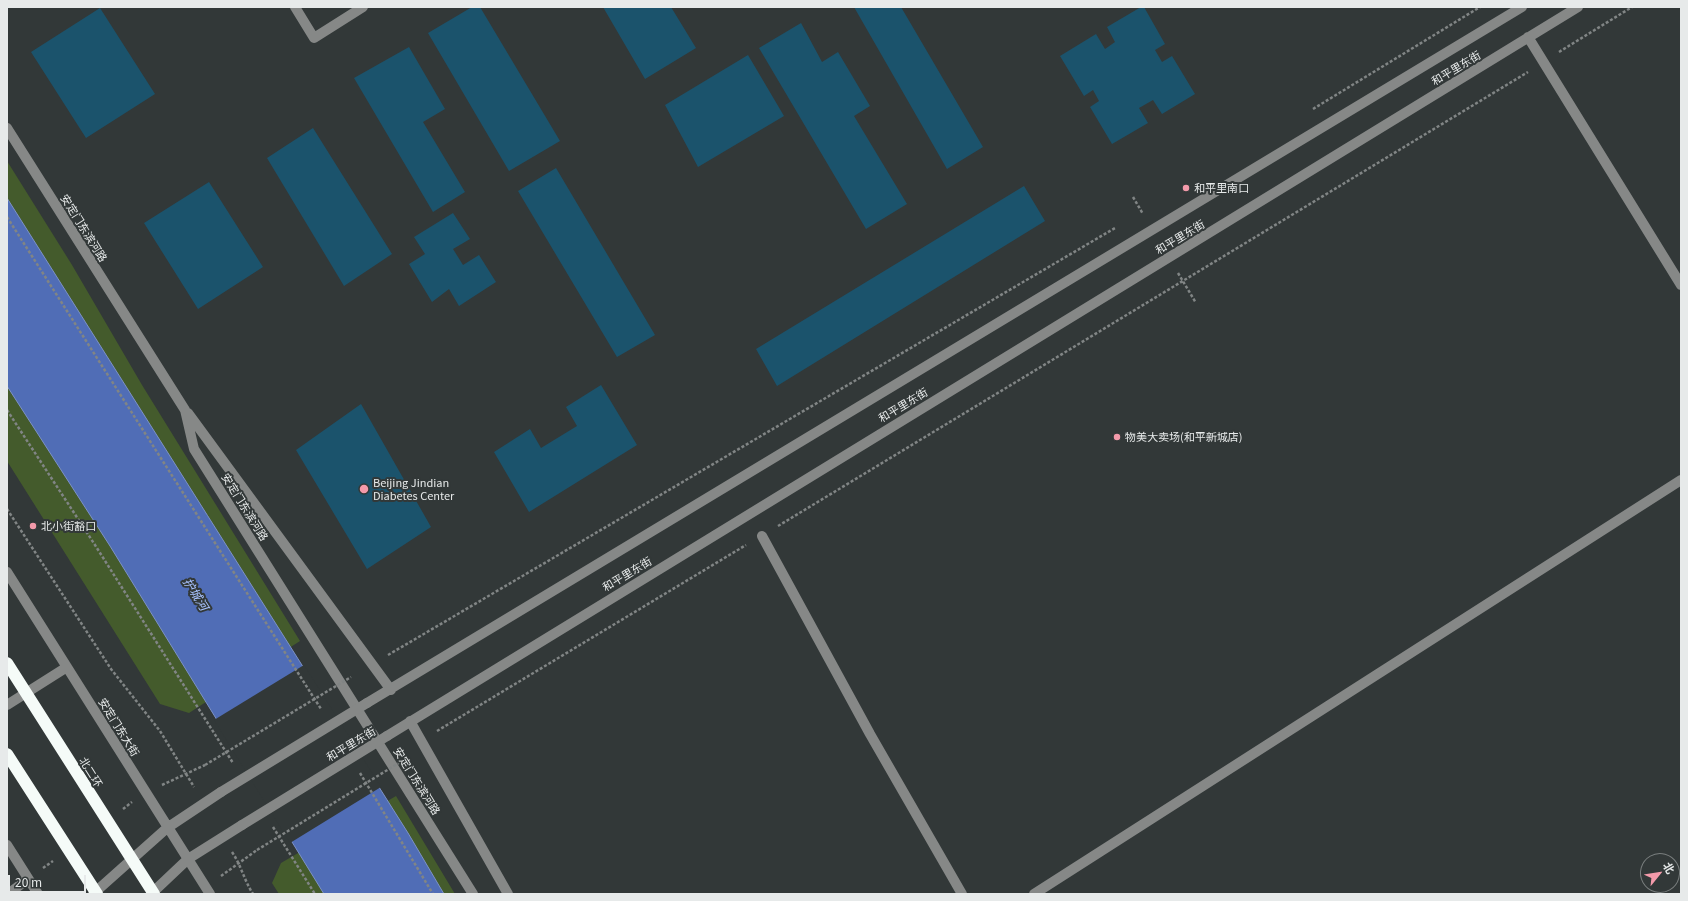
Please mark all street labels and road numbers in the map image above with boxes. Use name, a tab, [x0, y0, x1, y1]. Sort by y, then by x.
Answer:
street label: 和平里东街	[1429, 48, 1483, 88]
street label: 安定门东滨河路	[58, 192, 110, 264]
street label: 和平里东街	[1153, 217, 1207, 257]
street label: 和平里东街	[876, 385, 930, 425]
street label: 安定门东滨河路	[219, 471, 271, 543]
street label: 和平里东街	[600, 554, 654, 594]
street label: 安定门东大街	[96, 696, 142, 758]
street label: 和平里东街	[324, 724, 378, 764]
street label: 安定门东滨河路	[391, 745, 443, 817]
street label: 北二环	[77, 755, 105, 789]

